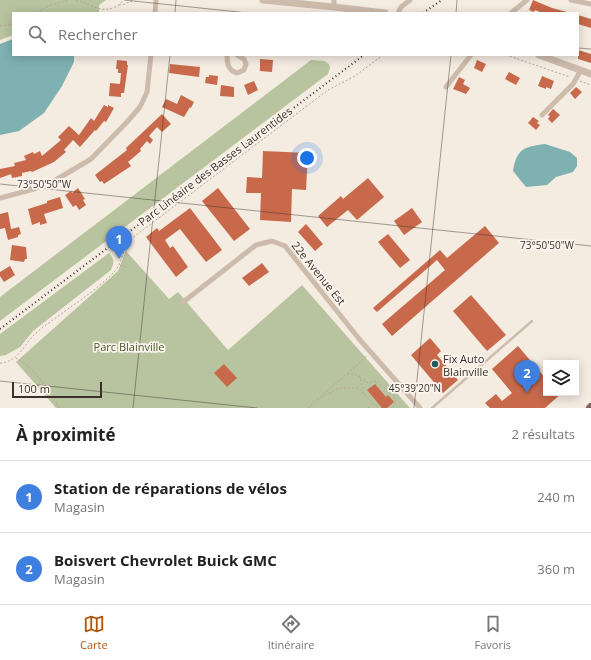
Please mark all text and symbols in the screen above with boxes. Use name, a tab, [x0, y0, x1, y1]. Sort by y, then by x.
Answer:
search box	[12, 12, 579, 56]
icon: search	[26, 23, 48, 45]
text: Rechercher	[58, 24, 138, 44]
street label: Parc Linéaire des Basses Laurentides	[135, 103, 295, 229]
your location	[297, 148, 317, 168]
text: 73°50'50"W	[17, 177, 72, 191]
pin: 1	[106, 226, 132, 259]
street label: 22e Avenue Est	[289, 238, 349, 308]
text: 73°50'50"W	[520, 238, 575, 252]
park label: Parc Blainville	[94, 339, 164, 354]
place label: Fix Auto Blainville	[443, 351, 489, 379]
marker: Fix Auto Blainville	[430, 359, 440, 369]
pin: 2	[514, 360, 540, 393]
map controls	[543, 360, 579, 396]
button: layers	[543, 360, 579, 396]
scale bar	[12, 380, 102, 399]
text: 100 m	[18, 381, 50, 396]
text: 45°39'20"N	[389, 381, 441, 395]
text: À proximité	[16, 423, 115, 446]
text: 2 résultats	[511, 425, 575, 443]
text: Station de réparations de vélos	[54, 478, 287, 498]
text: 1	[25, 488, 33, 506]
text: 240 m	[537, 488, 575, 506]
text: Magasin	[54, 498, 105, 516]
text: Boisvert Chevrolet Buick GMC	[54, 550, 277, 570]
text: 2	[25, 560, 33, 578]
text: 360 m	[537, 560, 575, 578]
text: Magasin	[54, 570, 105, 588]
tab: Carte	[80, 613, 108, 652]
tab: Itinéraire	[268, 613, 314, 652]
tab: Favoris	[475, 613, 511, 652]

